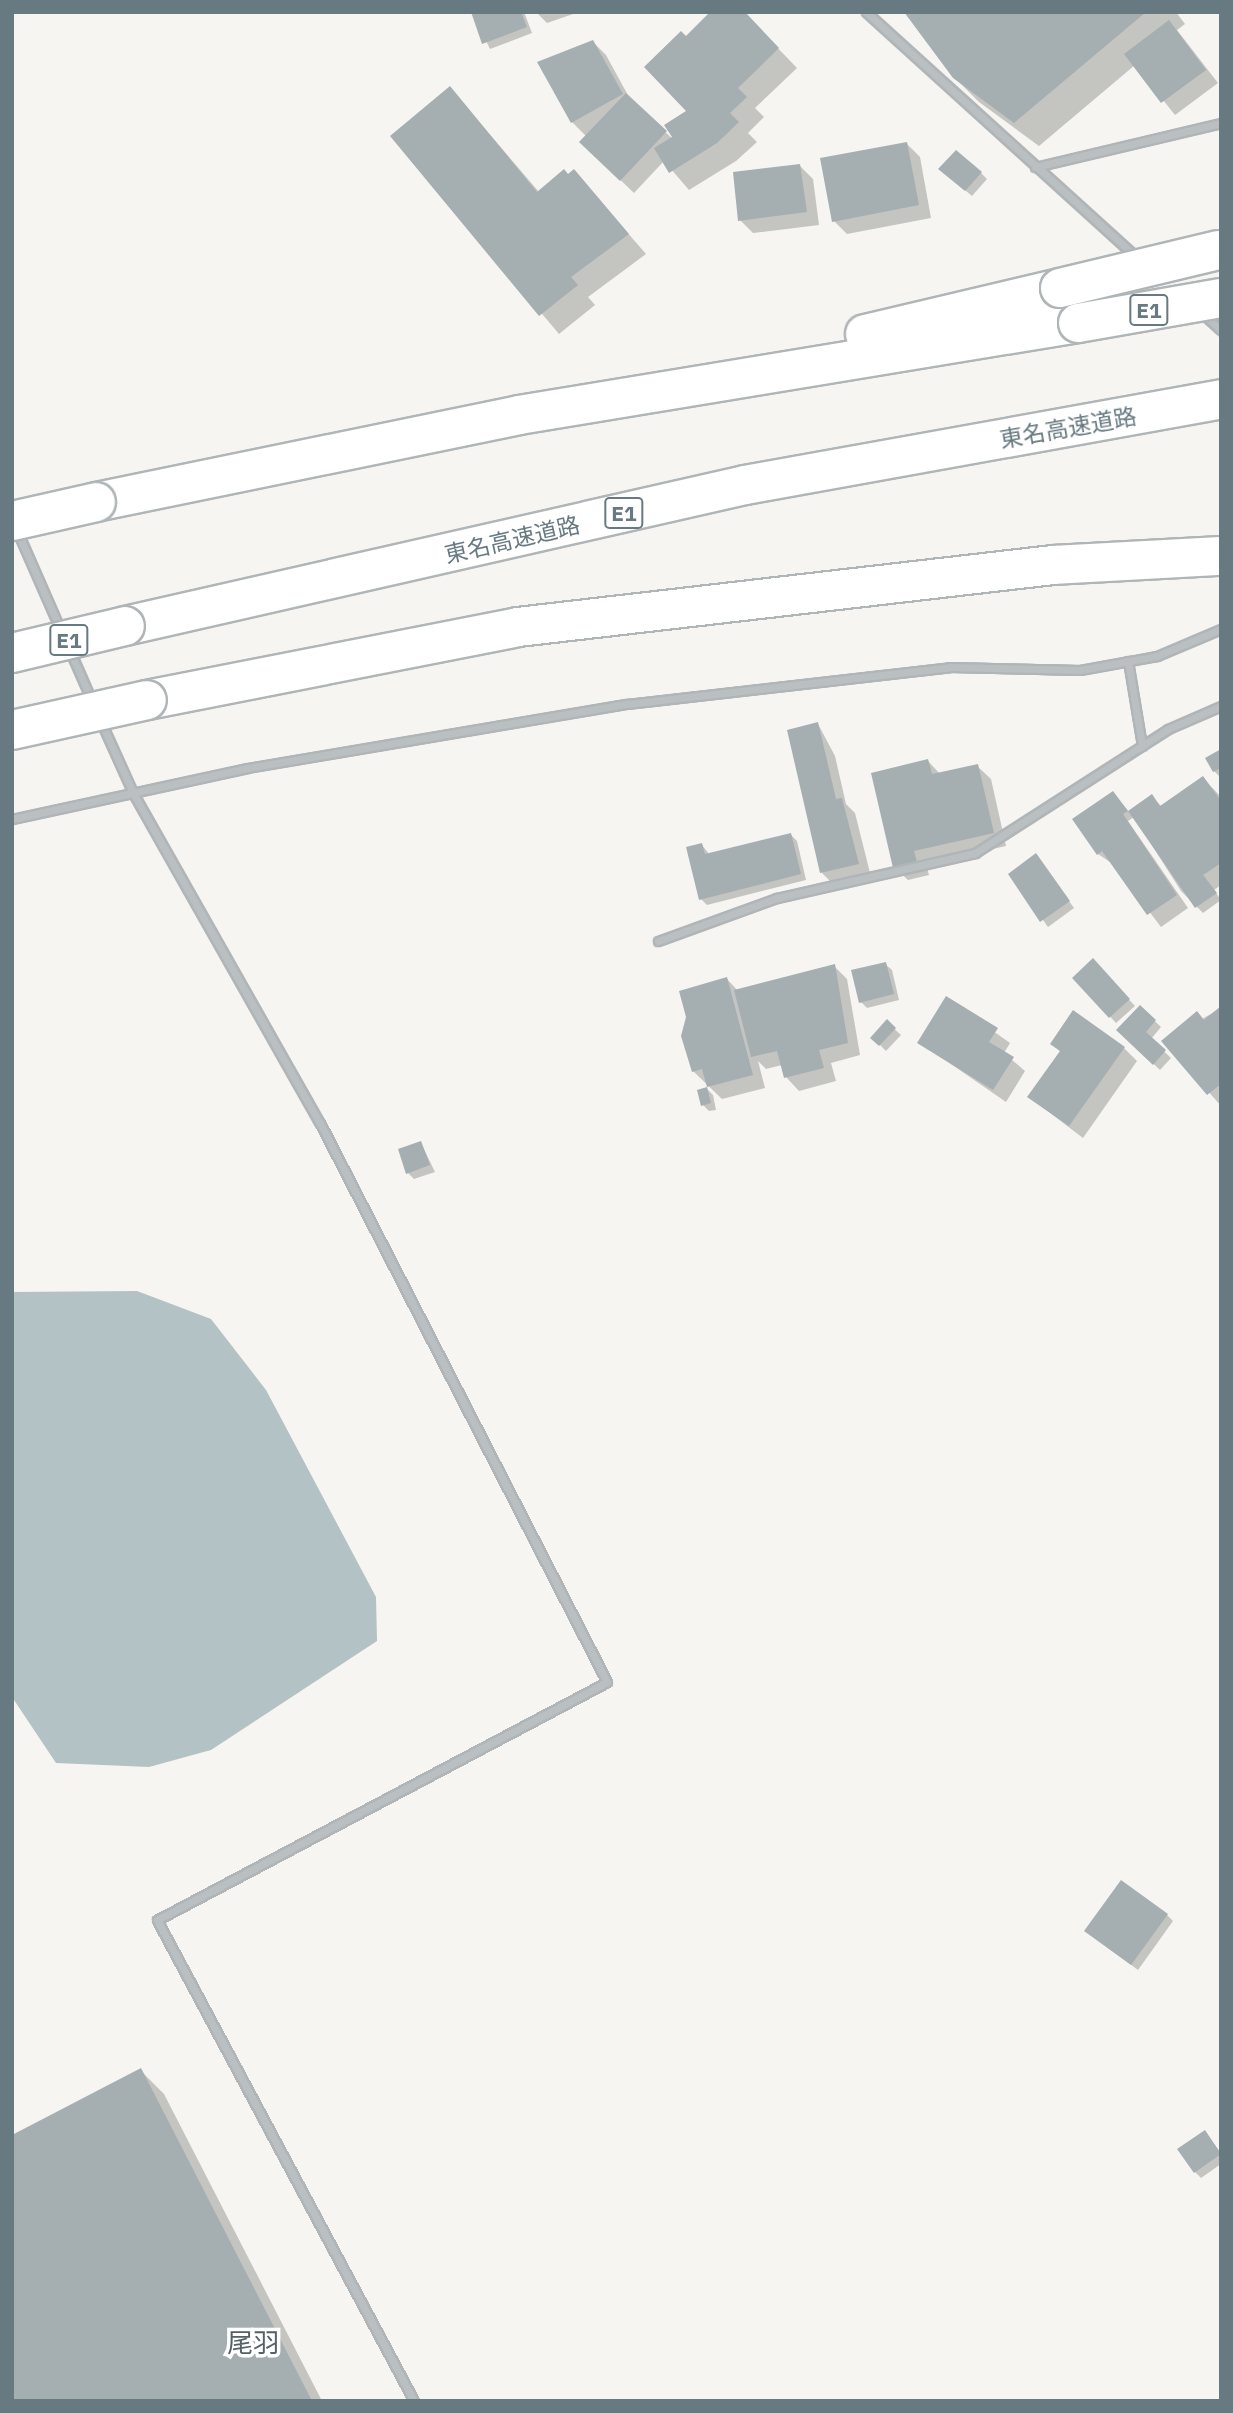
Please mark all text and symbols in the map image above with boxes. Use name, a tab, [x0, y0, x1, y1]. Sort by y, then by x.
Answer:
road number: E1	[1128, 292, 1170, 328]
street label: 東名高速道路	[998, 401, 1138, 453]
road number: E1	[603, 496, 645, 530]
street label: 東名高速道路	[442, 510, 582, 568]
road number: E1	[48, 622, 90, 658]
district label: 尾羽	[227, 2327, 279, 2359]

